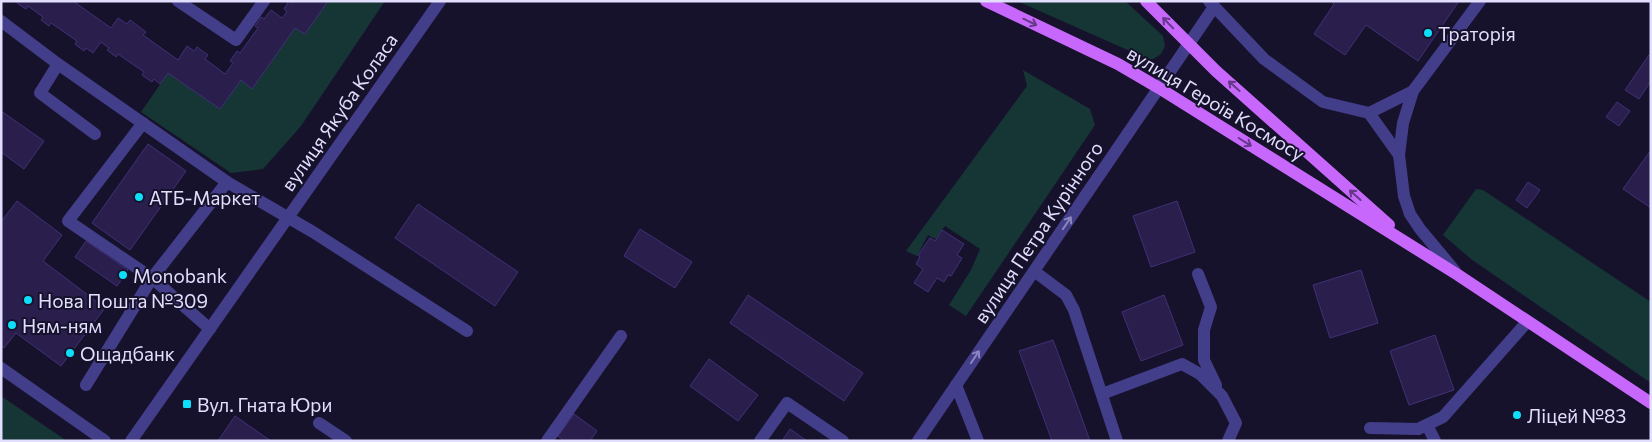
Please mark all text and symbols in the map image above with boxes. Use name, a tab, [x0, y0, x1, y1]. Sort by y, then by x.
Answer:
one-way arrow	[1162, 16, 1174, 29]
one-way arrow	[1022, 18, 1037, 28]
place label: Траторія	[1438, 22, 1516, 45]
marker: Траторія	[1422, 27, 1434, 39]
street label: вулиця Якуба Коласа	[276, 29, 402, 195]
street label: вулиця Героїв Космосу	[1123, 41, 1309, 165]
one-way arrow	[1227, 81, 1240, 92]
one-way arrow	[1238, 136, 1252, 147]
street label: вулиця Петра Курінного	[969, 137, 1107, 327]
place label: АТБ-Маркет	[149, 186, 260, 209]
one-way arrow	[1348, 189, 1361, 200]
marker: АТБ-Маркет	[133, 191, 145, 203]
one-way arrow	[1062, 216, 1072, 230]
place label: Monobank	[133, 264, 227, 287]
marker: Monobank	[117, 269, 129, 281]
place label: Нова Пошта №309	[38, 289, 208, 312]
marker: Нова Пошта №309	[22, 294, 34, 306]
place label: Ням-ням	[22, 314, 102, 337]
marker: Ням-ням	[6, 319, 18, 331]
place label: Ощадбанк	[80, 342, 175, 365]
marker: Ощадбанк	[64, 347, 76, 359]
one-way arrow	[970, 350, 980, 364]
place label: Вул. Гната Юри	[197, 393, 332, 416]
marker: Вул. Гната Юри	[181, 398, 193, 410]
place label: Ліцей №83	[1527, 404, 1626, 427]
marker: Ліцей №83	[1511, 409, 1523, 421]

